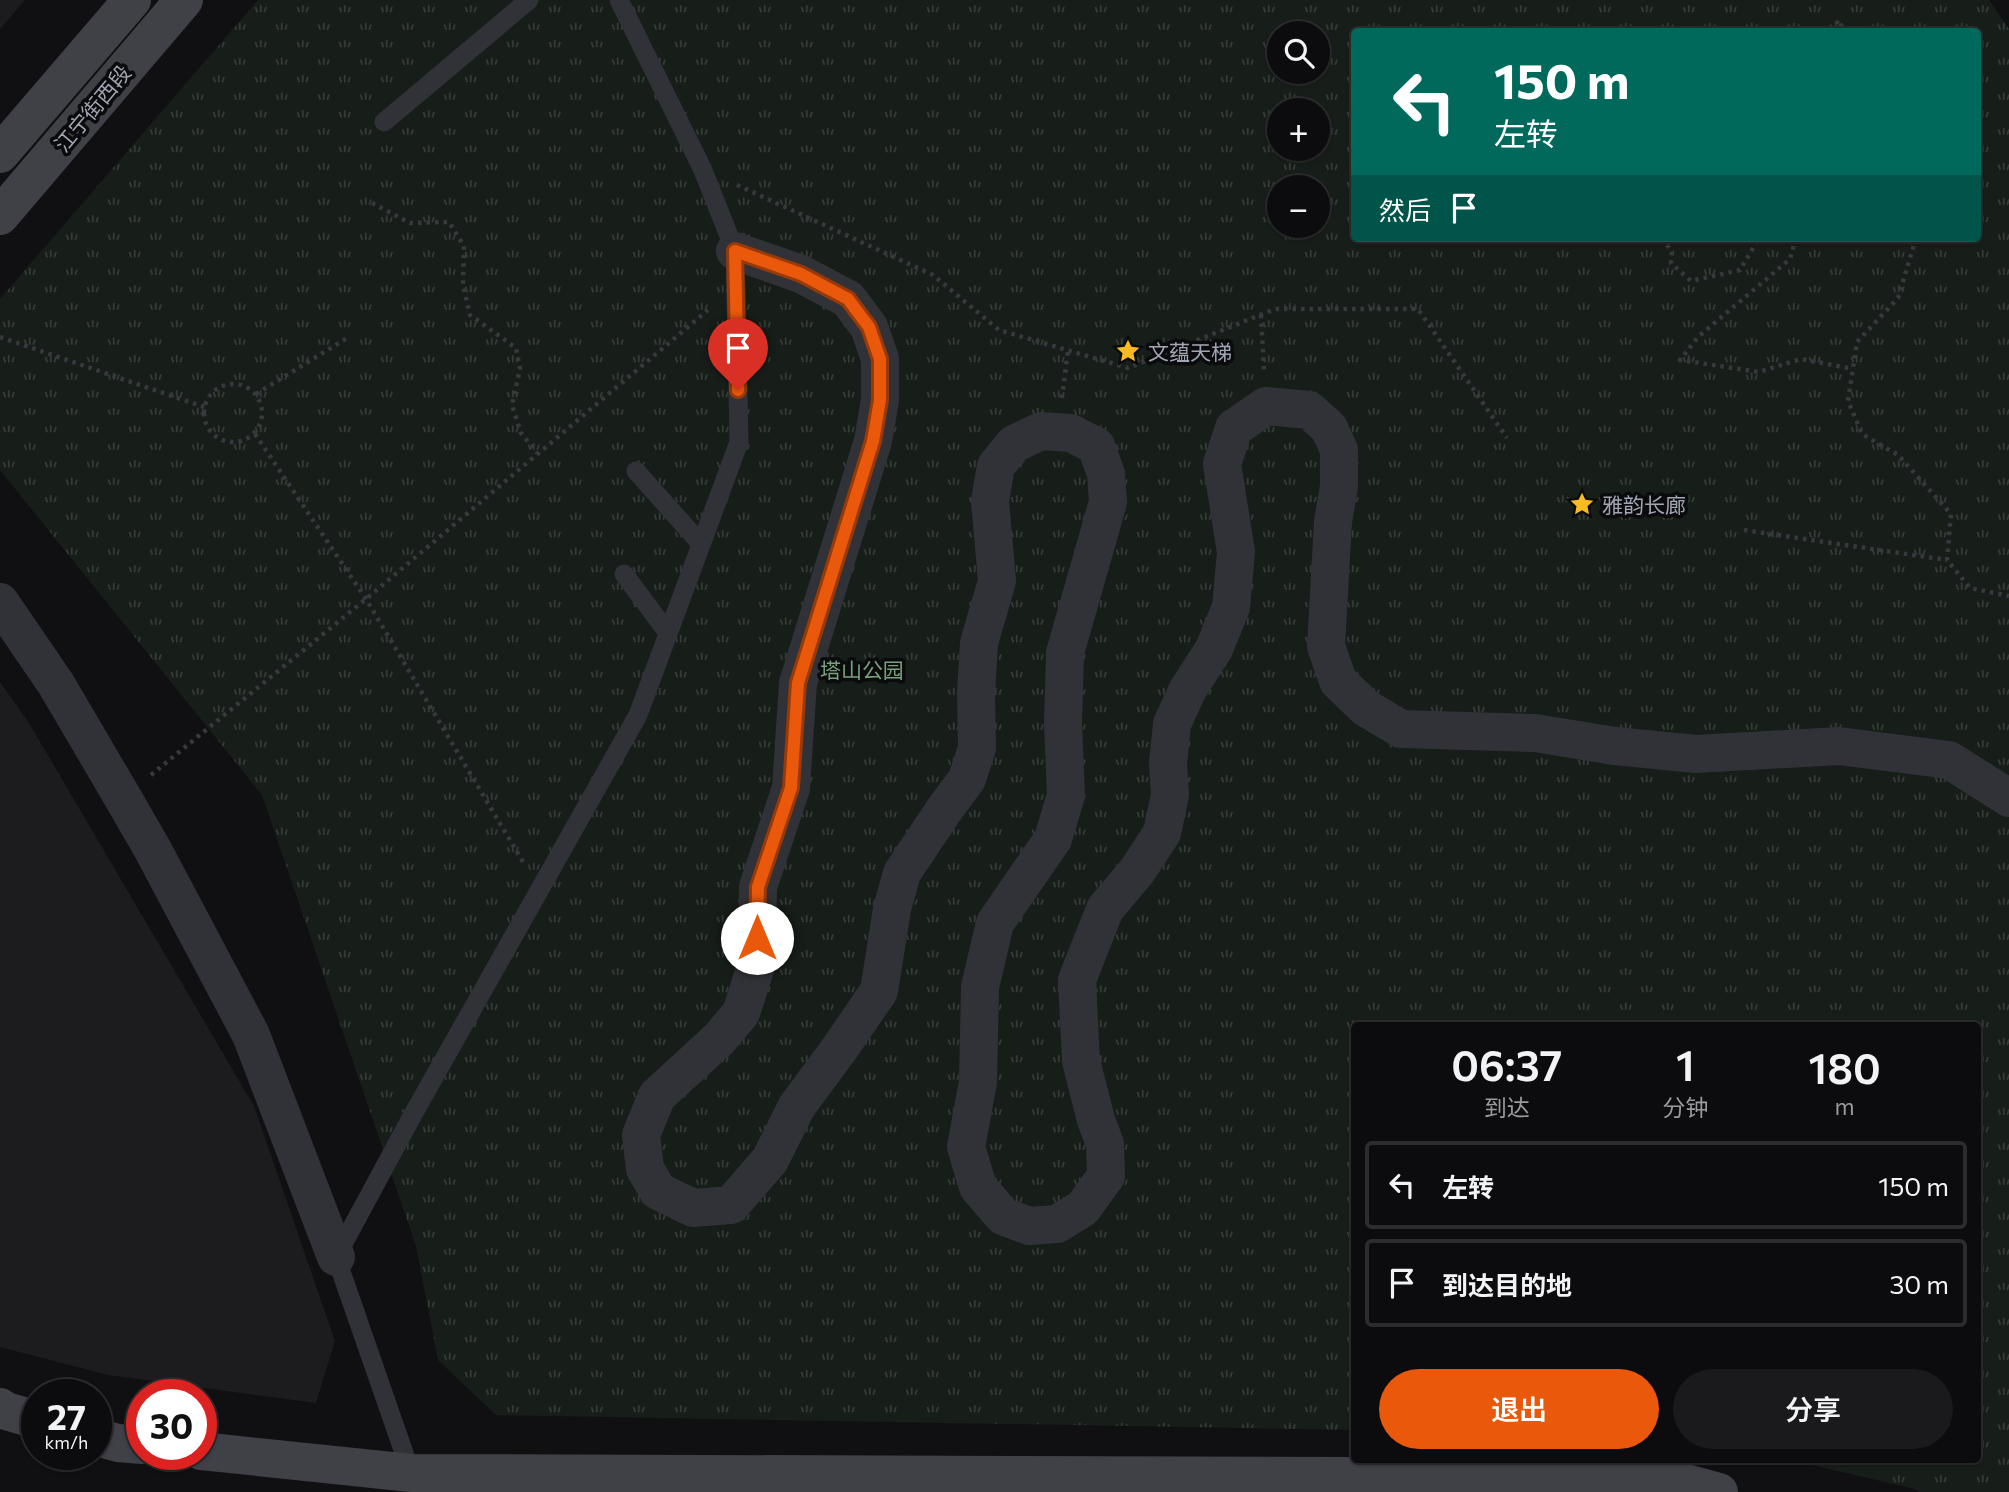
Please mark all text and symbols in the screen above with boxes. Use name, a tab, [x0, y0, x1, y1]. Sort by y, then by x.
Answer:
map controls	[1267, 21, 1330, 238]
button: search	[1267, 21, 1330, 84]
text: 150 m	[1494, 49, 1629, 109]
icon: left	[1379, 56, 1470, 147]
street label: 江宁街西段	[49, 60, 135, 156]
button: +	[1267, 98, 1330, 161]
text: 左转	[1494, 113, 1558, 153]
button: −	[1267, 175, 1330, 238]
icon: arrive	[1445, 189, 1483, 227]
text: 然后	[1379, 194, 1431, 225]
pin	[708, 318, 768, 390]
icon: arrive	[719, 329, 757, 367]
place icon: 文蕴天梯	[1114, 337, 1142, 365]
place label: 文蕴天梯	[1148, 339, 1232, 364]
place icon: 雅韵长廊	[1568, 490, 1596, 518]
place label: 雅韵长廊	[1602, 492, 1686, 517]
park label: 塔山公园	[820, 657, 904, 682]
position arrow	[720, 901, 794, 975]
text: 06:37	[1451, 1038, 1562, 1090]
text: 1	[1676, 1038, 1695, 1090]
text: 180	[1809, 1041, 1881, 1093]
text: m	[1835, 1092, 1855, 1120]
text: 到达	[1484, 1093, 1530, 1121]
text: 分钟	[1662, 1093, 1708, 1121]
icon: left	[1383, 1166, 1421, 1204]
text: 150 m	[1878, 1170, 1949, 1201]
text: 左转	[1442, 1171, 1494, 1202]
icon: arrive	[1383, 1264, 1421, 1302]
text: 30 m	[1890, 1268, 1949, 1299]
text: 到达目的地	[1442, 1269, 1572, 1300]
button: 退出	[1379, 1369, 1659, 1449]
button: 分享	[1673, 1369, 1953, 1449]
speed limit sign: 30	[126, 1379, 217, 1470]
text: 27	[47, 1394, 86, 1437]
text: km/h	[45, 1431, 88, 1453]

